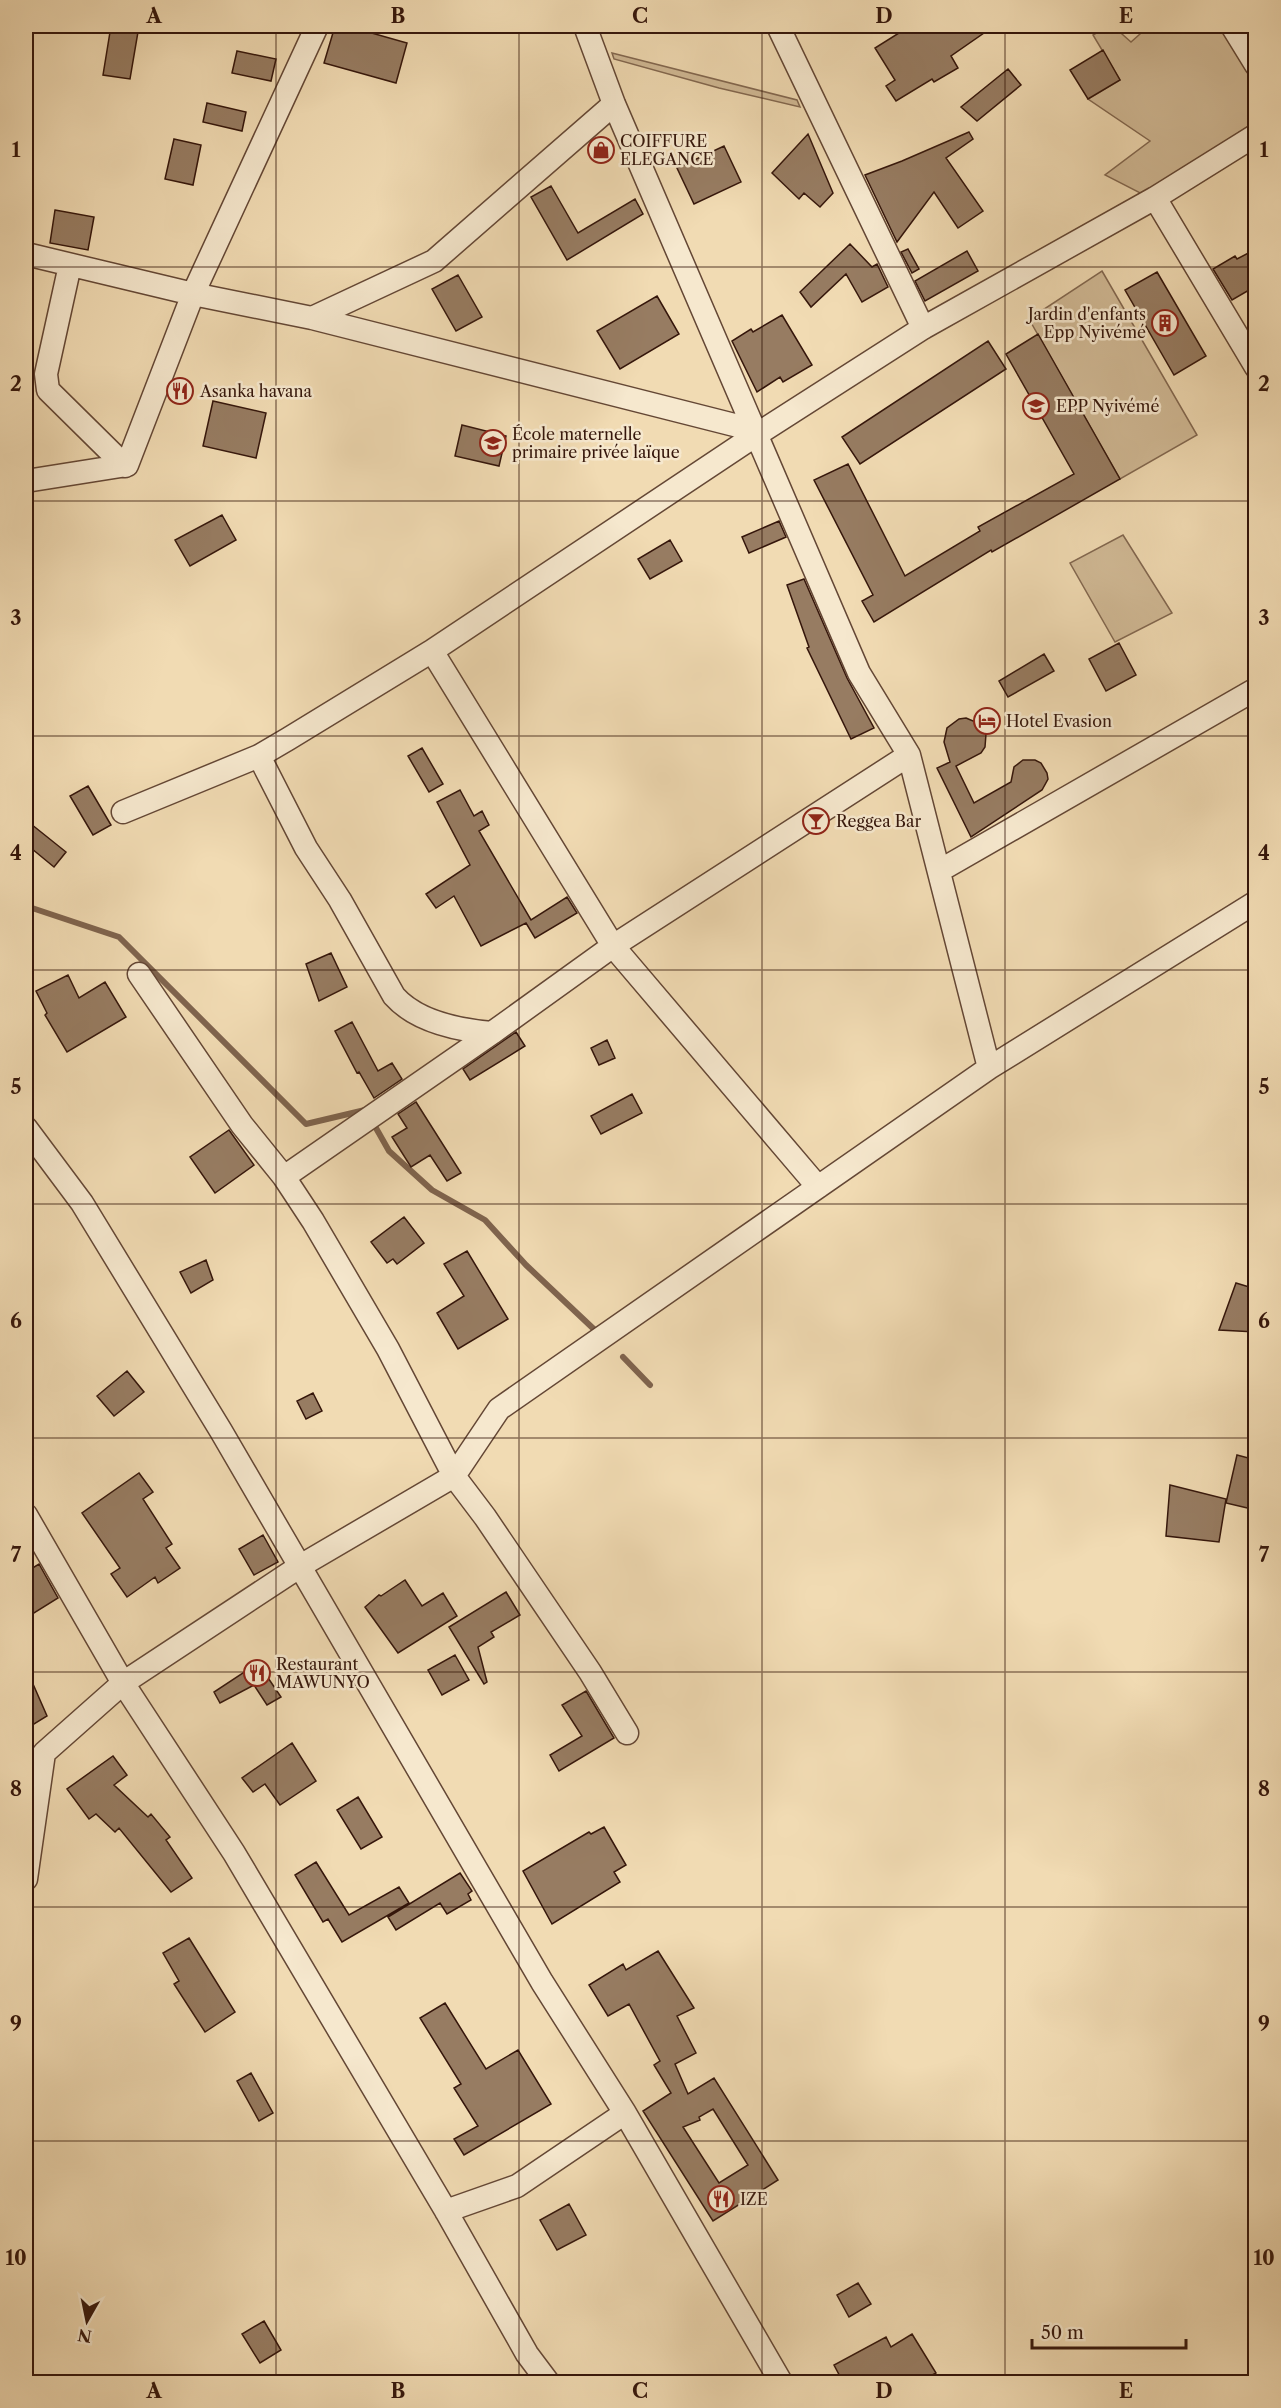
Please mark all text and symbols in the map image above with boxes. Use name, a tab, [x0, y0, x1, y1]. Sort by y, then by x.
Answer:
text: A	[145, 4, 162, 28]
text: B	[391, 4, 406, 28]
text: C	[632, 4, 648, 28]
text: D	[875, 4, 893, 28]
text: E	[1119, 4, 1133, 28]
place label: COIFFURE ELEGANCE	[620, 131, 714, 169]
shop icon: COIFFURE ELEGANCE	[586, 135, 616, 165]
text: 1	[12, 138, 21, 162]
text: 1	[1260, 138, 1269, 162]
place label: Jardin d'enfants Epp Nyivémé	[1025, 304, 1146, 342]
building icon: Jardin d'enfants Epp Nyivémé	[1150, 308, 1180, 338]
text: 2	[10, 372, 22, 396]
text: 2	[1258, 372, 1270, 396]
restaurant icon: Asanka havana	[165, 376, 195, 406]
place label: Asanka havana	[199, 381, 312, 401]
school or university icon: EPP Nyivémé	[1021, 391, 1051, 421]
place label: EPP Nyivémé	[1056, 396, 1159, 416]
place label: École maternelle primaire privée laïque	[512, 424, 680, 462]
school or university icon: École maternelle primaire privée laïque	[478, 428, 508, 458]
text: 3	[10, 606, 22, 630]
text: 3	[1258, 606, 1270, 630]
hotel icon: Hotel Evasion	[972, 706, 1002, 736]
place label: Hotel Evasion	[1006, 711, 1112, 731]
bar icon: Reggea Bar	[801, 806, 831, 836]
place label: Reggea Bar	[836, 811, 921, 831]
text: 4	[10, 841, 22, 865]
text: 4	[1258, 841, 1270, 865]
text: 5	[10, 1075, 22, 1099]
text: 5	[1258, 1075, 1270, 1099]
text: 6	[10, 1309, 22, 1333]
text: 6	[1258, 1309, 1270, 1333]
text: 7	[11, 1543, 22, 1567]
text: 7	[1259, 1543, 1270, 1567]
place label: Restaurant MAWUNYO	[276, 1654, 370, 1692]
restaurant icon: Restaurant MAWUNYO	[242, 1658, 272, 1688]
text: 8	[10, 1777, 22, 1801]
text: 8	[1258, 1777, 1270, 1801]
text: 9	[10, 2012, 22, 2036]
text: 9	[1258, 2012, 1270, 2036]
restaurant icon: IZE	[706, 2184, 736, 2214]
place label: IZE	[740, 2189, 768, 2209]
text: 10	[5, 2246, 27, 2270]
text: 10	[1253, 2246, 1275, 2270]
north arrow	[57, 2291, 117, 2351]
scale bar	[1032, 2312, 1186, 2350]
text: 50 m	[1041, 2322, 1084, 2344]
text: N	[76, 2325, 93, 2347]
text: A	[145, 2379, 162, 2403]
text: B	[391, 2379, 406, 2403]
text: C	[632, 2379, 648, 2403]
text: D	[875, 2379, 893, 2403]
text: E	[1119, 2379, 1133, 2403]

